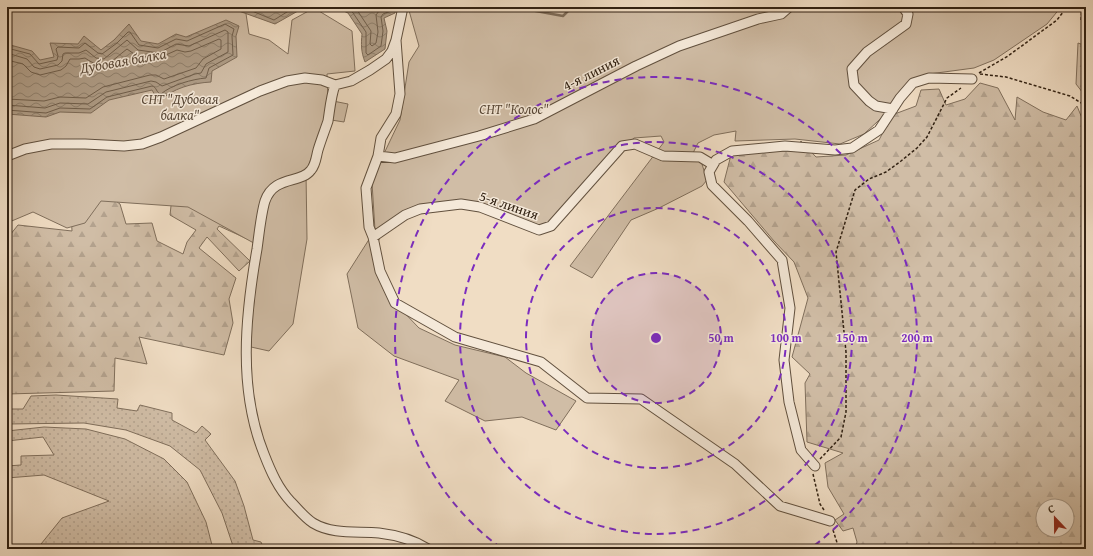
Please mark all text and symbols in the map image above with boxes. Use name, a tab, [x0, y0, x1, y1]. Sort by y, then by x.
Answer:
water label: Дубовая балка	[77, 43, 168, 79]
street label: 4-я линия	[559, 50, 623, 96]
park label: СНТ "Дубовая балка"	[141, 89, 219, 125]
park label: СНТ "Колос"	[479, 99, 549, 119]
street label: 5-я линия	[477, 186, 541, 224]
text: 50 m	[708, 329, 734, 346]
text: 100 m	[770, 329, 803, 346]
text: 150 m	[836, 329, 869, 346]
text: 200 m	[901, 329, 934, 346]
centre of rings	[649, 331, 663, 345]
north arrow	[1035, 498, 1075, 538]
text: С	[1045, 500, 1057, 517]

